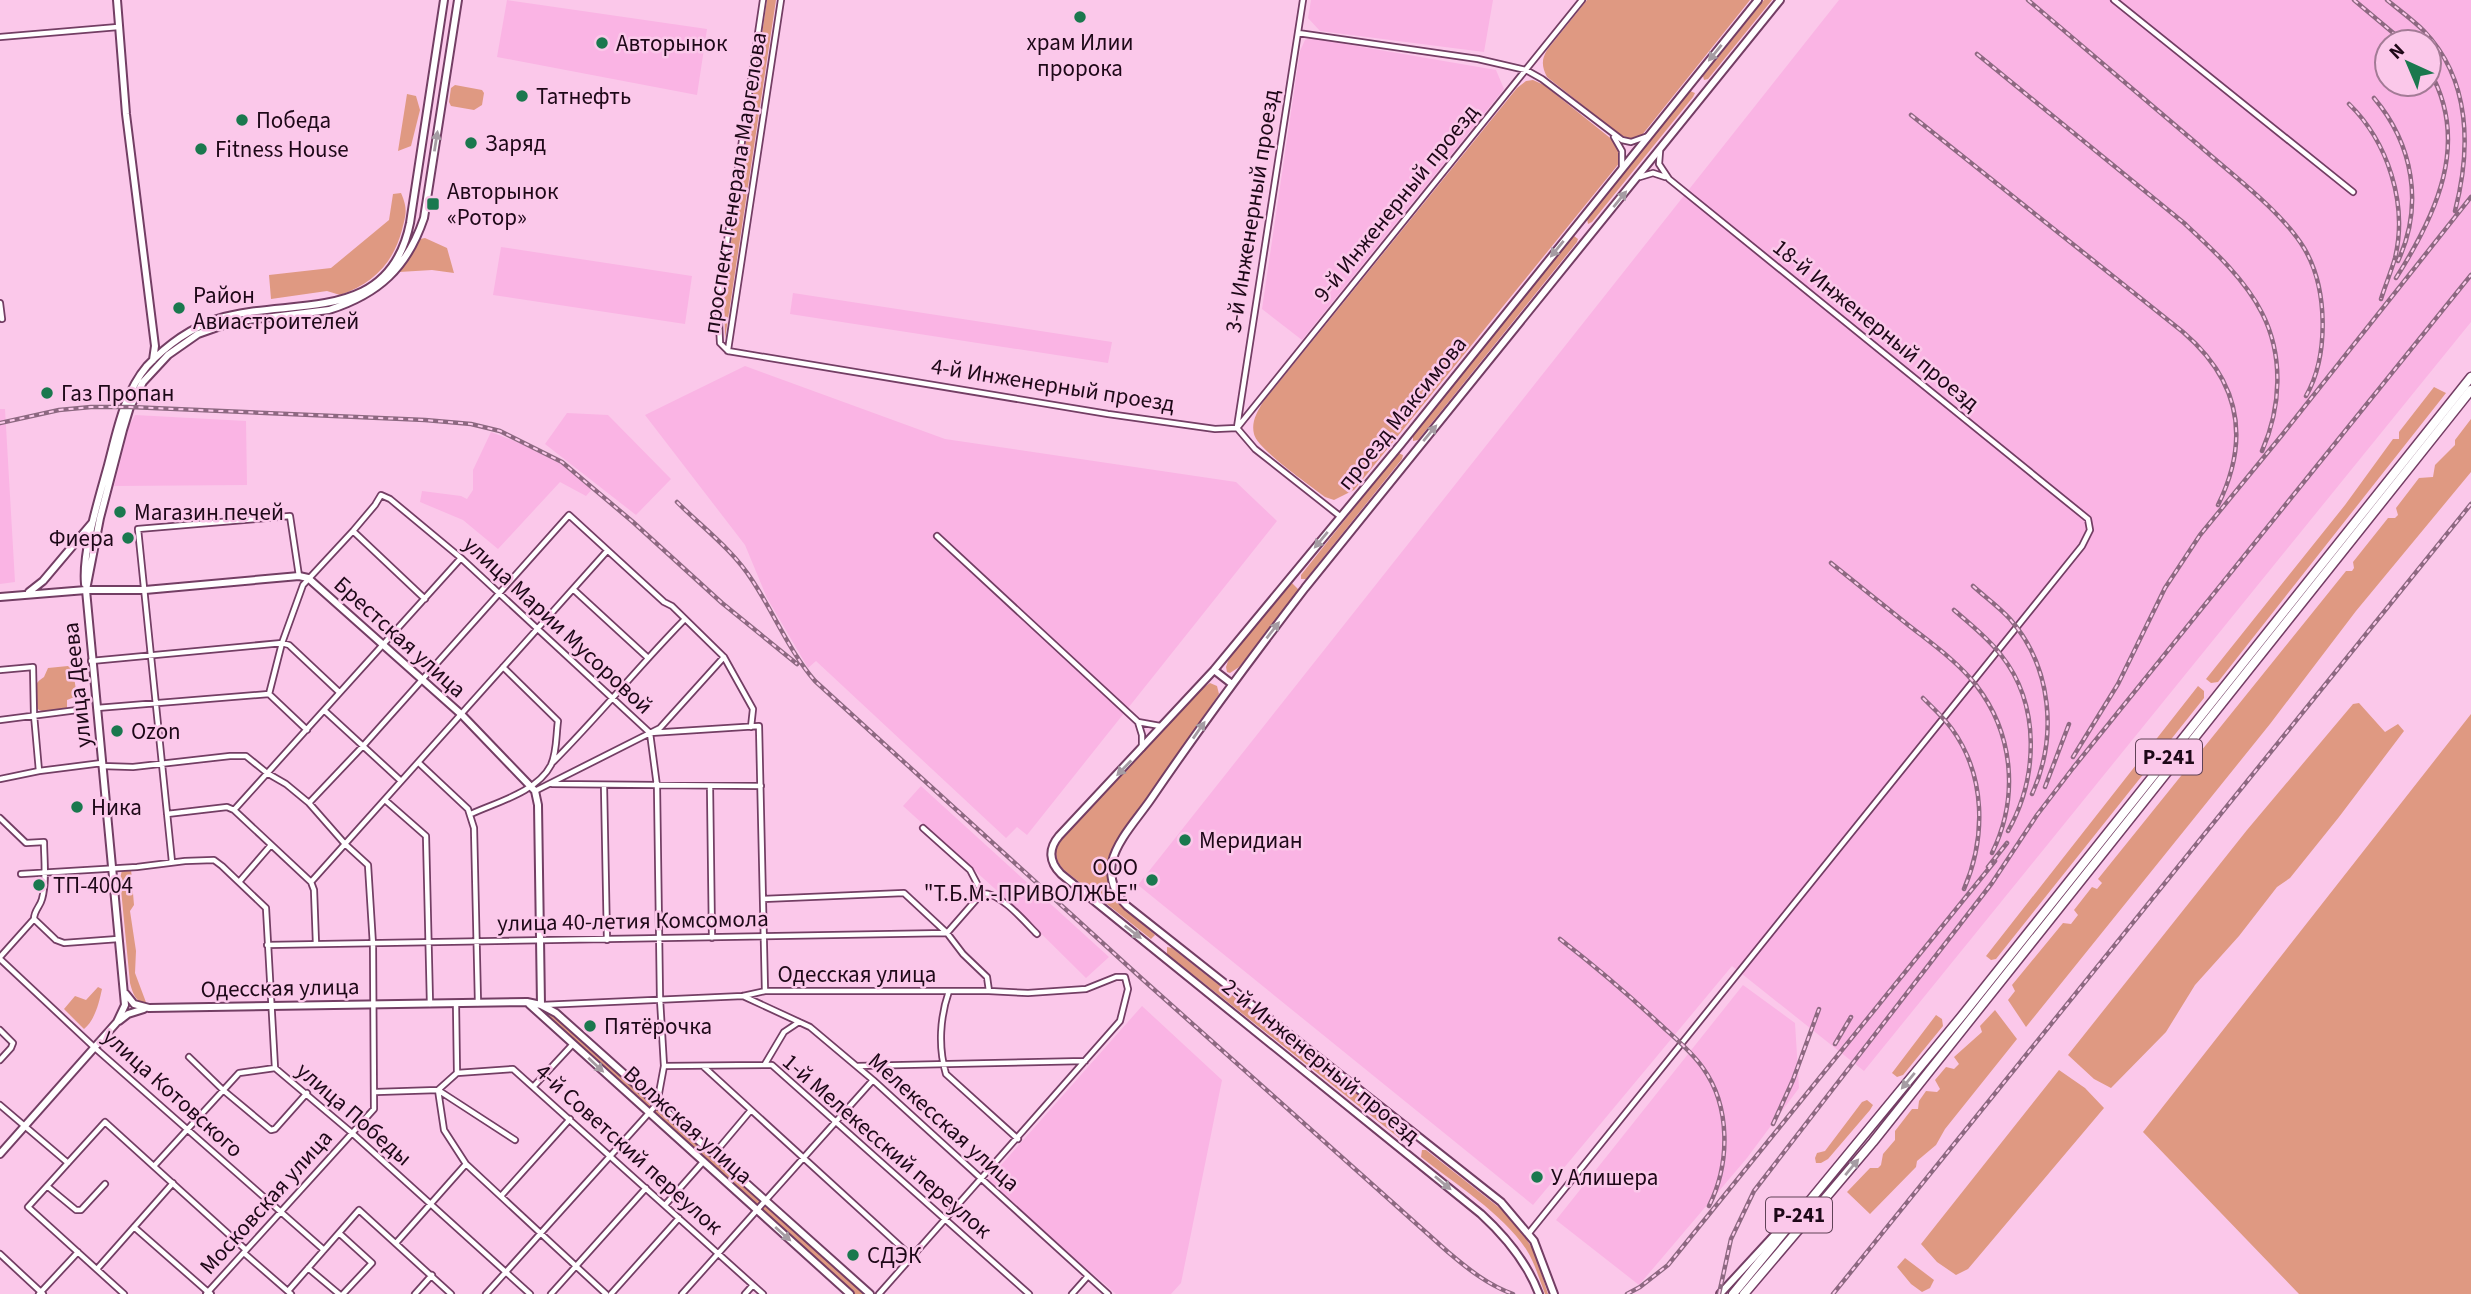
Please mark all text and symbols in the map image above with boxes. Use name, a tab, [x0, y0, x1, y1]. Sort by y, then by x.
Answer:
marker: храм Илии пророка	[1072, 9, 1088, 25]
place label: храм Илии пророка	[1027, 26, 1133, 85]
place label: Авторынок	[616, 27, 728, 60]
north arrow	[2373, 28, 2443, 98]
street label: проспект Генерала Маргелова	[695, 30, 775, 336]
marker: Авторынок	[594, 35, 610, 51]
text: N	[2383, 38, 2411, 66]
one-way arrow	[1708, 44, 1723, 61]
place label: Татнефть	[536, 80, 631, 113]
street label: 3-й Инженерный проезд	[1216, 87, 1288, 335]
marker: Татнефть	[514, 88, 530, 104]
street label: 9-й Инженерный проезд	[1306, 97, 1486, 309]
place label: Победа	[256, 104, 331, 137]
marker: Победа	[234, 112, 250, 128]
place label: Заряд	[485, 127, 546, 160]
one-way arrow	[431, 130, 442, 152]
place label: Fitness House	[215, 133, 349, 166]
marker: Заряд	[463, 135, 479, 151]
marker: Fitness House	[193, 141, 209, 157]
place label: Авторынок «Ротор»	[447, 175, 559, 234]
one-way arrow	[1612, 191, 1627, 209]
marker: Авторынок «Ротор»	[425, 196, 441, 212]
street label: 18-й Инженерный проезд	[1765, 231, 1987, 419]
one-way arrow	[1550, 240, 1564, 258]
place label: Район Авиастроителей	[193, 279, 359, 338]
marker: Район Авиастроителей	[171, 300, 187, 316]
street label: проезд Максимова	[1329, 329, 1475, 497]
street label: 4-й Инженерный проезд	[929, 349, 1177, 421]
place label: Газ Пропан	[61, 377, 174, 410]
marker: Газ Пропан	[39, 385, 55, 401]
one-way arrow	[1422, 424, 1437, 441]
place label: Магазин печей	[134, 496, 284, 529]
marker: Магазин печей	[112, 504, 128, 520]
place label: Фиера	[49, 522, 114, 555]
street label: улица Марии Мусоровой	[456, 528, 660, 722]
marker: Фиера	[120, 530, 136, 546]
one-way arrow	[1314, 531, 1329, 549]
street label: Брестская улица	[327, 569, 473, 705]
street label: улица Деева	[54, 621, 100, 749]
one-way arrow	[1266, 622, 1281, 640]
place label: Ozon	[131, 715, 181, 748]
one-way arrow	[1192, 721, 1206, 739]
marker: Ozon	[109, 723, 125, 739]
road number: Р-241	[2136, 740, 2202, 774]
one-way arrow	[1116, 759, 1133, 776]
place label: Ника	[91, 791, 142, 824]
marker: Ника	[69, 799, 85, 815]
place label: Меридиан	[1199, 824, 1303, 857]
marker: Меридиан	[1177, 832, 1193, 848]
place label: ООО "Т.Б.М.-ПРИВОЛЖЬЕ"	[924, 851, 1138, 910]
place label: ТП-4004	[53, 869, 133, 902]
marker: ООО "Т.Б.М.-ПРИВОЛЖЬЕ"	[1144, 872, 1160, 888]
marker: ТП-4004	[31, 877, 47, 893]
street label: улица 40-летия Комсомола	[497, 902, 769, 940]
one-way arrow	[1124, 924, 1142, 939]
street label: Одесская улица	[778, 958, 936, 991]
street label: Одесская улица	[200, 970, 360, 1006]
street label: 2-й Инженерный проезд	[1215, 971, 1427, 1151]
place label: Пятёрочка	[604, 1010, 712, 1043]
marker: Пятёрочка	[582, 1018, 598, 1034]
street label: улица Котовского	[95, 1021, 251, 1165]
street label: Мелекесская улица	[861, 1045, 1027, 1199]
street label: 1-й Мелекесский переулок	[775, 1046, 999, 1247]
street label: улица Победы	[289, 1054, 419, 1174]
street label: 4-й Советский переулок	[528, 1056, 731, 1243]
one-way arrow	[587, 1056, 604, 1072]
street label: Волжская улица	[616, 1058, 760, 1192]
one-way arrow	[1901, 1071, 1916, 1089]
street label: Московская улица	[192, 1122, 340, 1282]
one-way arrow	[1844, 1159, 1859, 1176]
place label: У Алишера	[1551, 1161, 1658, 1194]
marker: У Алишера	[1529, 1169, 1545, 1185]
one-way arrow	[1434, 1175, 1452, 1190]
road number: Р-241	[1766, 1198, 1832, 1232]
one-way arrow	[774, 1226, 792, 1242]
place label: СДЭК	[867, 1239, 922, 1272]
marker: СДЭК	[845, 1247, 861, 1263]

